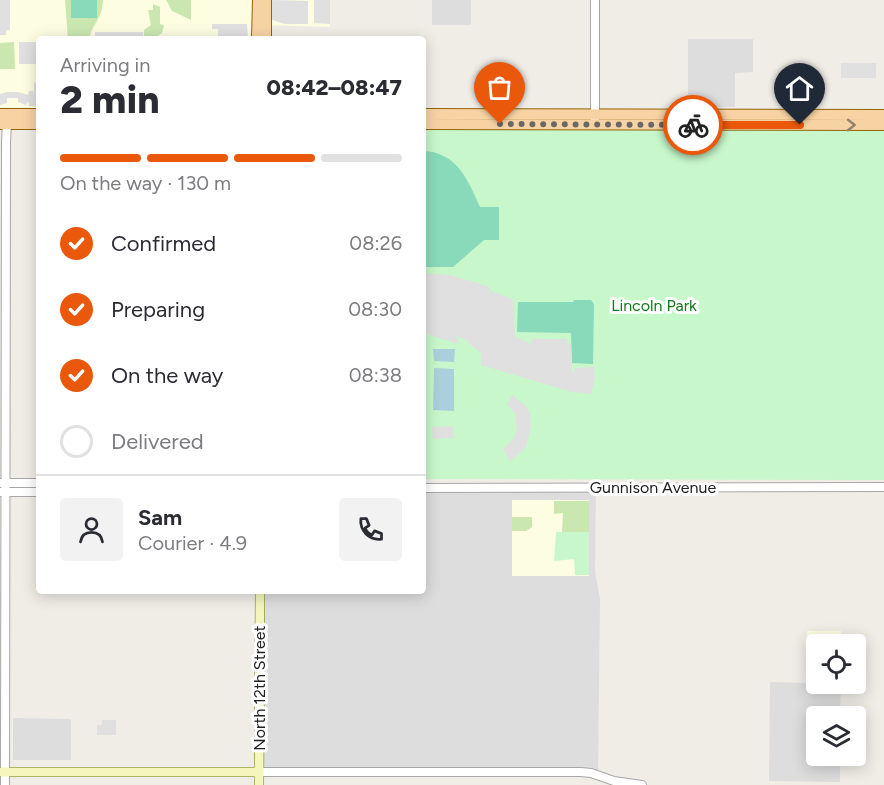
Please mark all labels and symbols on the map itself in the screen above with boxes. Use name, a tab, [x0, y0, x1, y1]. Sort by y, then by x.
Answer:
pin	[474, 62, 525, 124]
pin	[774, 63, 825, 125]
courier	[663, 95, 723, 155]
one-way arrow	[846, 119, 855, 131]
park label: Lincoln Park	[611, 296, 697, 315]
street label: Gunnison Avenue	[590, 478, 716, 497]
street label: North 12th Street	[250, 625, 269, 751]

